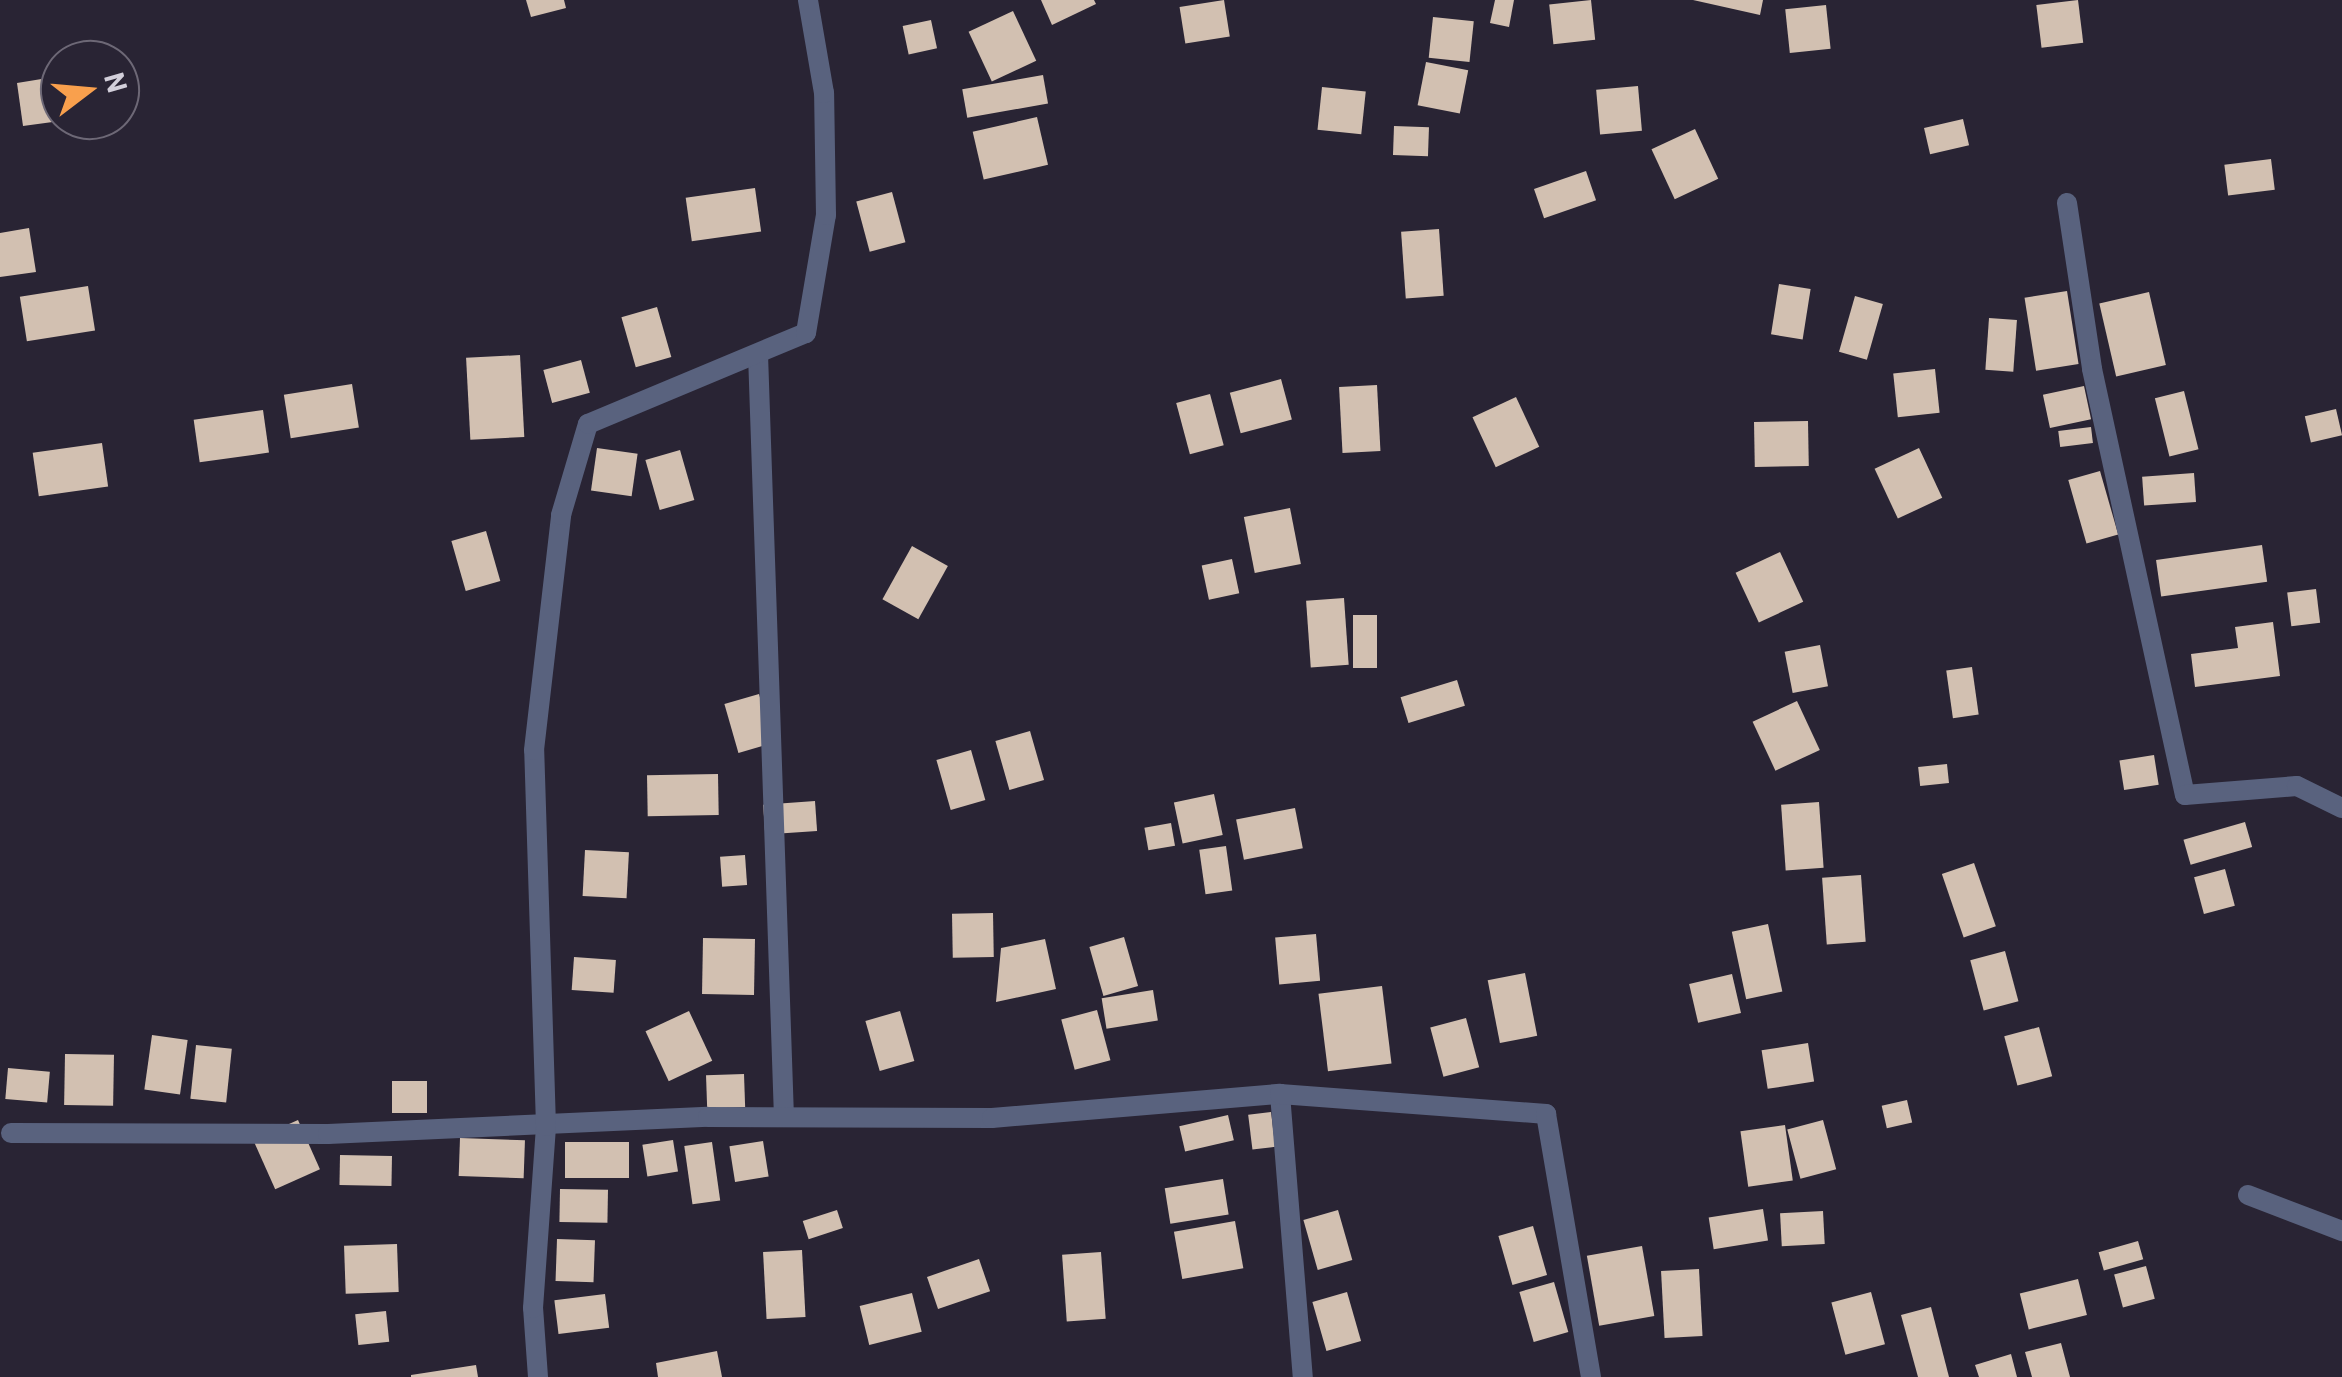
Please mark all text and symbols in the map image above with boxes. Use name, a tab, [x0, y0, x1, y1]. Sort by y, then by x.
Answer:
north arrow	[40, 40, 140, 140]
text: N	[98, 69, 136, 96]

